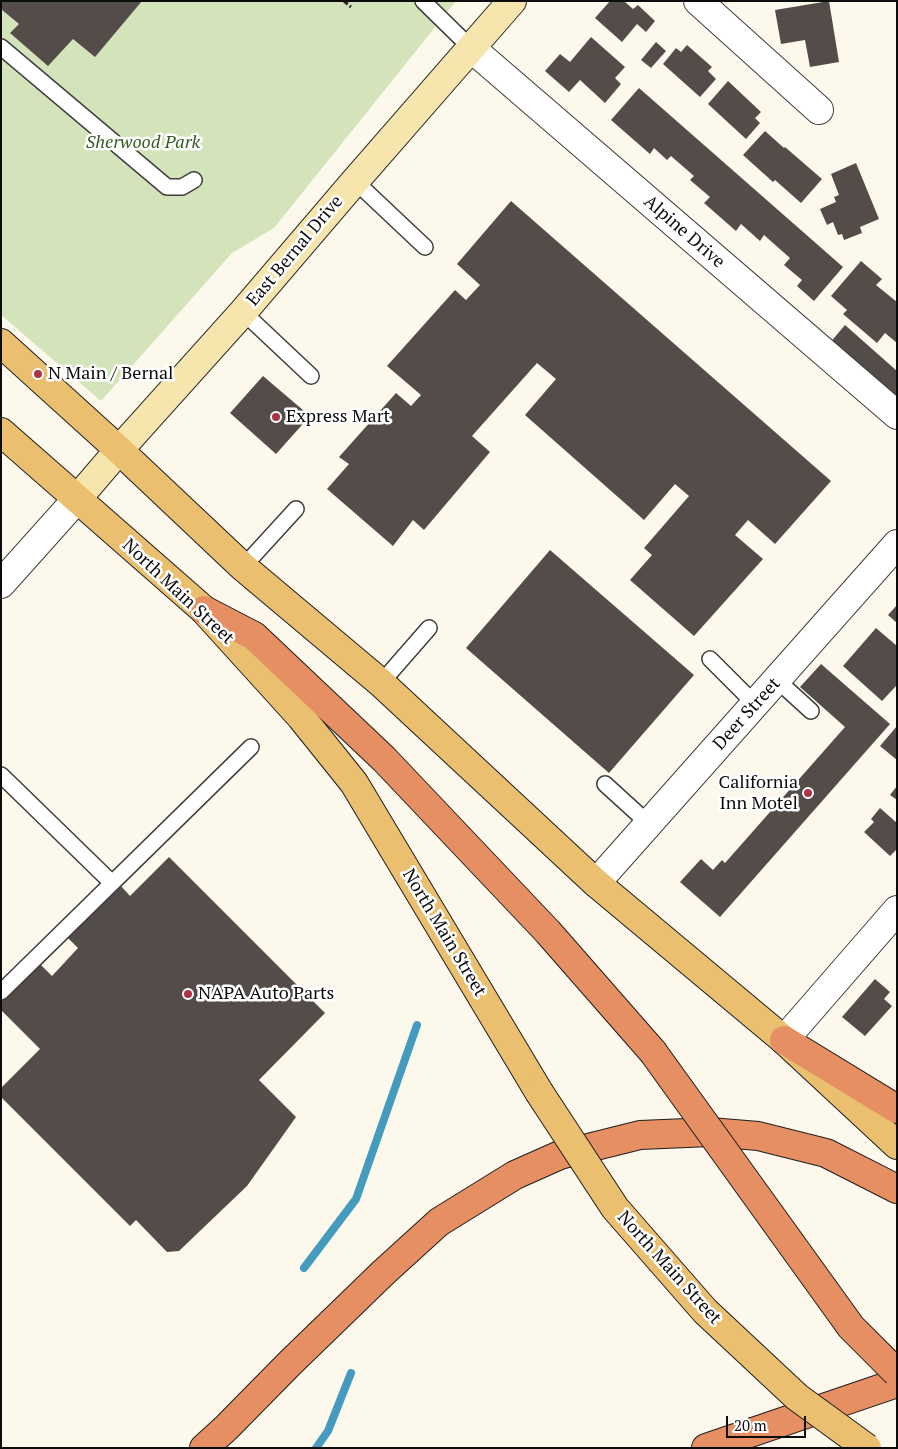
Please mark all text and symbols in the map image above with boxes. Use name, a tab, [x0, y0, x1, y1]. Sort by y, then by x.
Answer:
park label: Sherwood Park	[86, 132, 200, 154]
street label: East Bernal Drive	[242, 191, 348, 311]
street label: Alpine Drive	[639, 191, 729, 273]
place label: N Main / Bernal	[48, 363, 174, 385]
marker: N Main / Bernal	[32, 368, 44, 380]
place label: Express Mart	[286, 406, 390, 428]
marker: Express Mart	[270, 411, 282, 423]
street label: North Main Street	[118, 535, 238, 649]
street label: Deer Street	[709, 673, 785, 755]
place label: California Inn Motel	[719, 772, 798, 814]
marker: California Inn Motel	[802, 787, 814, 799]
street label: North Main Street	[397, 865, 491, 1001]
place label: NAPA Auto Parts	[198, 983, 334, 1005]
marker: NAPA Auto Parts	[182, 988, 194, 1000]
street label: North Main Street	[613, 1207, 725, 1329]
scale bar	[728, 1406, 808, 1438]
text: 20 m	[734, 1415, 767, 1435]

